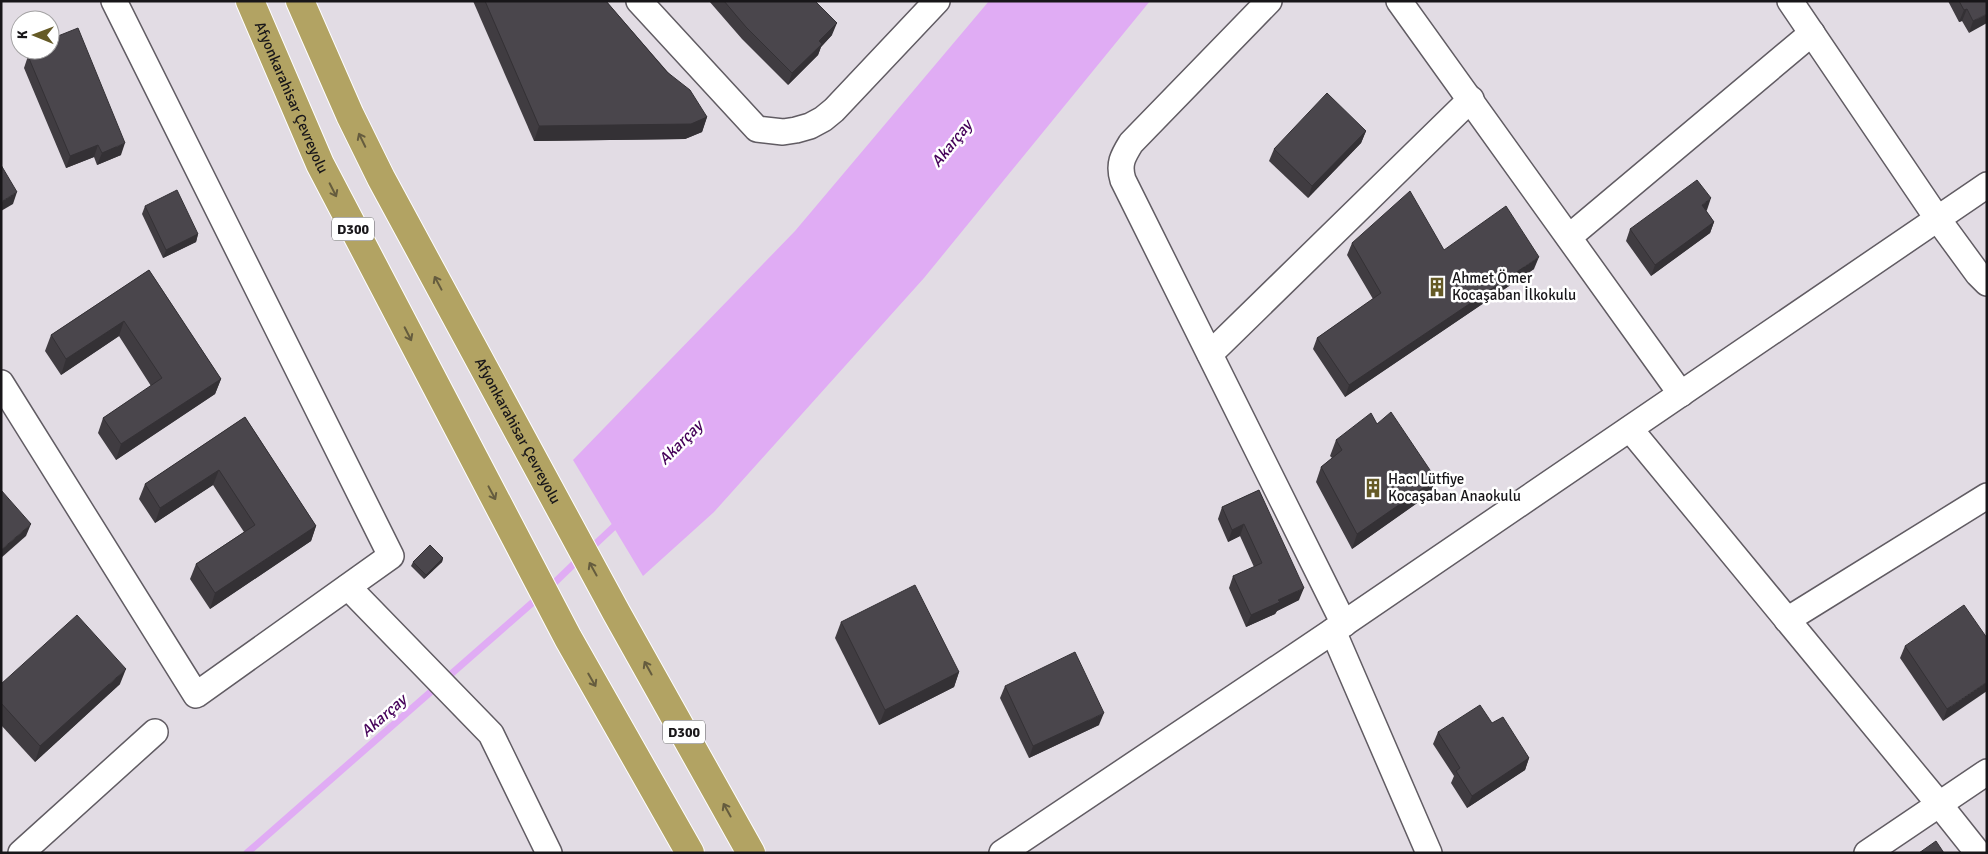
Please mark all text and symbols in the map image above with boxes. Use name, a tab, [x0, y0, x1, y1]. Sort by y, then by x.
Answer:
north arrow	[10, 10, 60, 60]
street label: Afyonkarahisar Çevreyolu	[251, 19, 332, 176]
text: K	[14, 30, 31, 39]
water label: Akarçay	[927, 114, 978, 171]
one-way arrow	[357, 133, 366, 148]
one-way arrow	[329, 182, 338, 197]
road number: D300	[332, 218, 374, 240]
place label: Ahmet Ömer Kocaşaban İlkokulu	[1452, 269, 1576, 304]
one-way arrow	[433, 276, 443, 291]
building icon: Ahmet Ömer Kocaşaban İlkokulu	[1426, 276, 1448, 298]
one-way arrow	[404, 326, 413, 341]
street label: Afyonkarahisar Çevreyolu	[471, 354, 565, 507]
water label: Akarçay	[654, 415, 709, 469]
place label: Hacı Lütfiye Kocaşaban Anaokulu	[1388, 470, 1521, 505]
building icon: Hacı Lütfiye Kocaşaban Anaokulu	[1362, 477, 1384, 499]
one-way arrow	[487, 486, 497, 500]
one-way arrow	[588, 561, 598, 576]
one-way arrow	[643, 661, 653, 676]
one-way arrow	[588, 673, 598, 687]
water label: Akarçay	[357, 689, 413, 741]
road number: D300	[663, 720, 705, 744]
one-way arrow	[722, 804, 732, 818]

